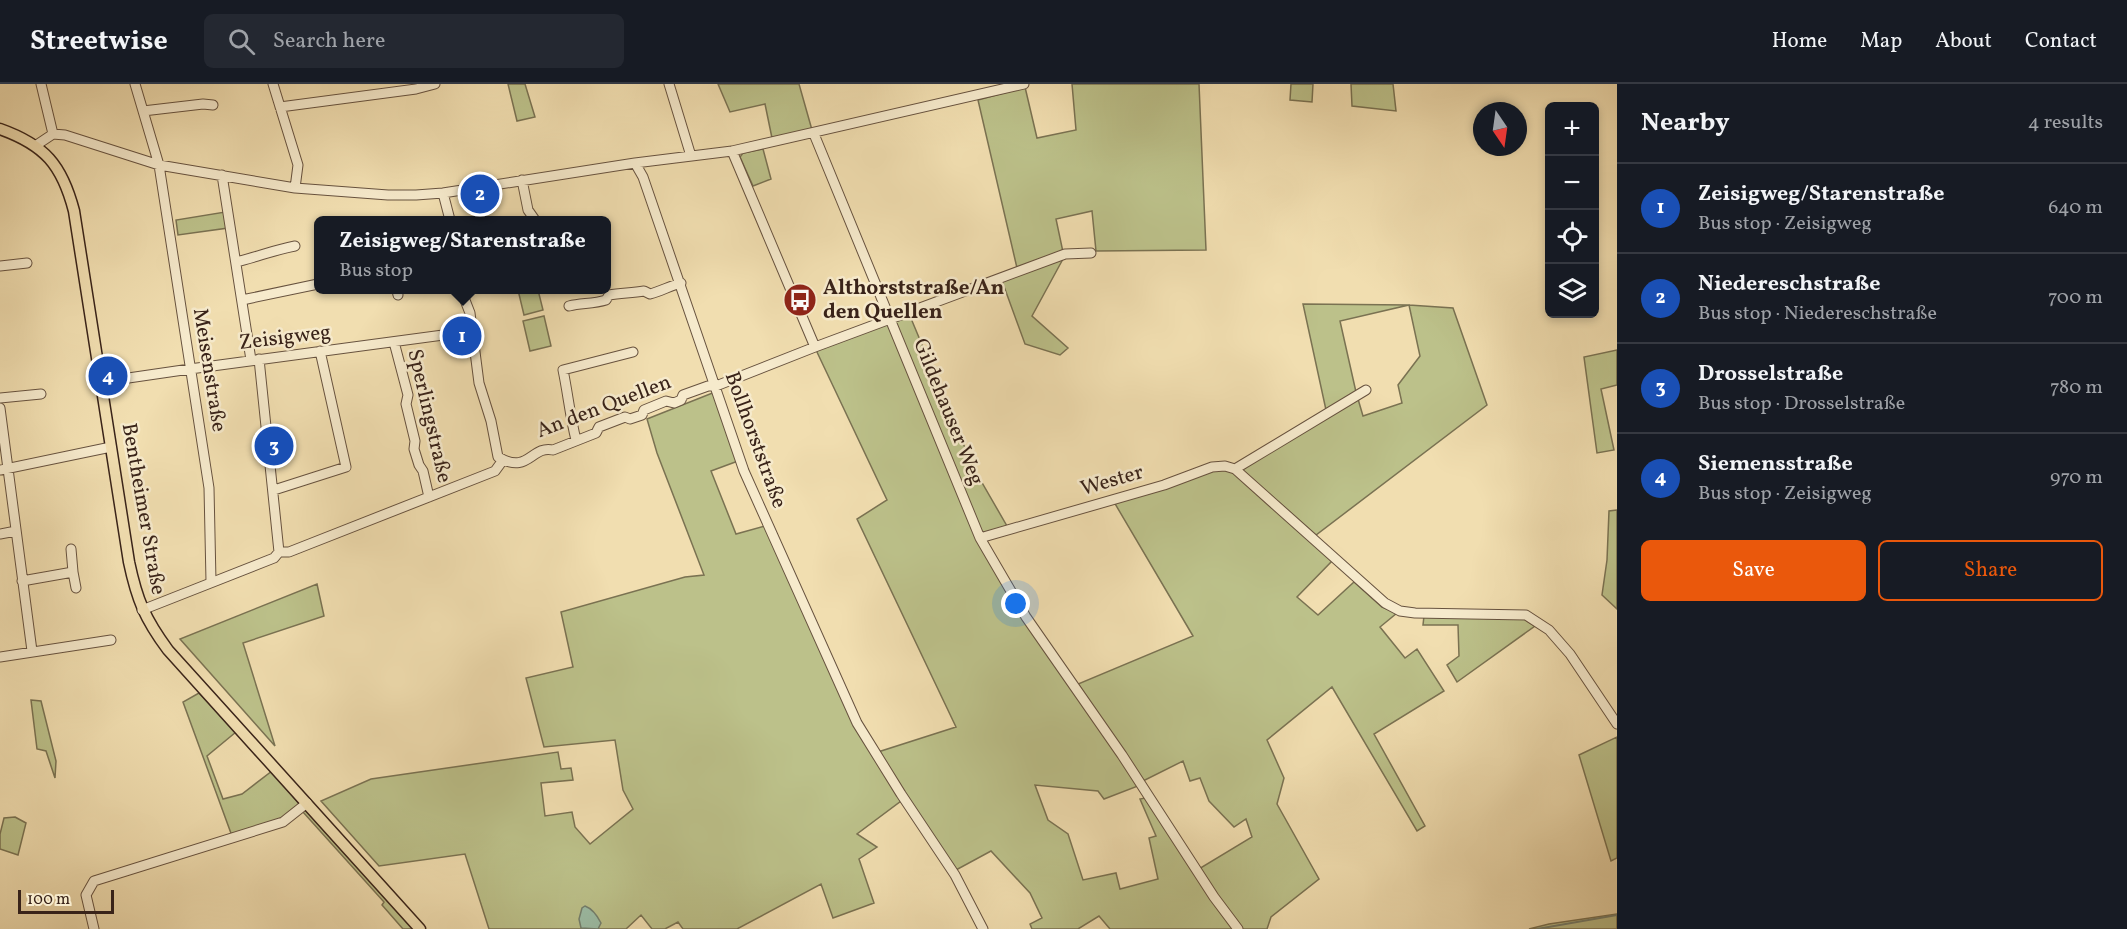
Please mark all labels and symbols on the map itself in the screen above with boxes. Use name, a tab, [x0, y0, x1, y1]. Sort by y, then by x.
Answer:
north arrow	[1473, 102, 1527, 156]
pin: 2	[460, 172, 500, 216]
place label: Althorststraße/An den Quellen	[823, 274, 1005, 327]
bus stop icon: Althorststraße/An den Quellen	[782, 282, 818, 318]
street label: Meisenstraße	[185, 306, 233, 434]
pin: 1	[442, 314, 482, 358]
street label: Zeisigweg	[237, 318, 333, 358]
street label: Gildehauser Weg	[905, 334, 991, 490]
street label: Sperlingstraße	[400, 346, 458, 486]
pin: 4	[88, 354, 128, 398]
street label: An den Quellen	[532, 368, 676, 446]
street label: Bollhorststraße	[717, 368, 793, 512]
street label: Bentheimer Straße	[114, 421, 172, 597]
pin: 3	[254, 424, 294, 469]
street label: Wester	[1077, 458, 1147, 504]
your location	[1001, 589, 1030, 618]
scale bar	[18, 887, 114, 914]

